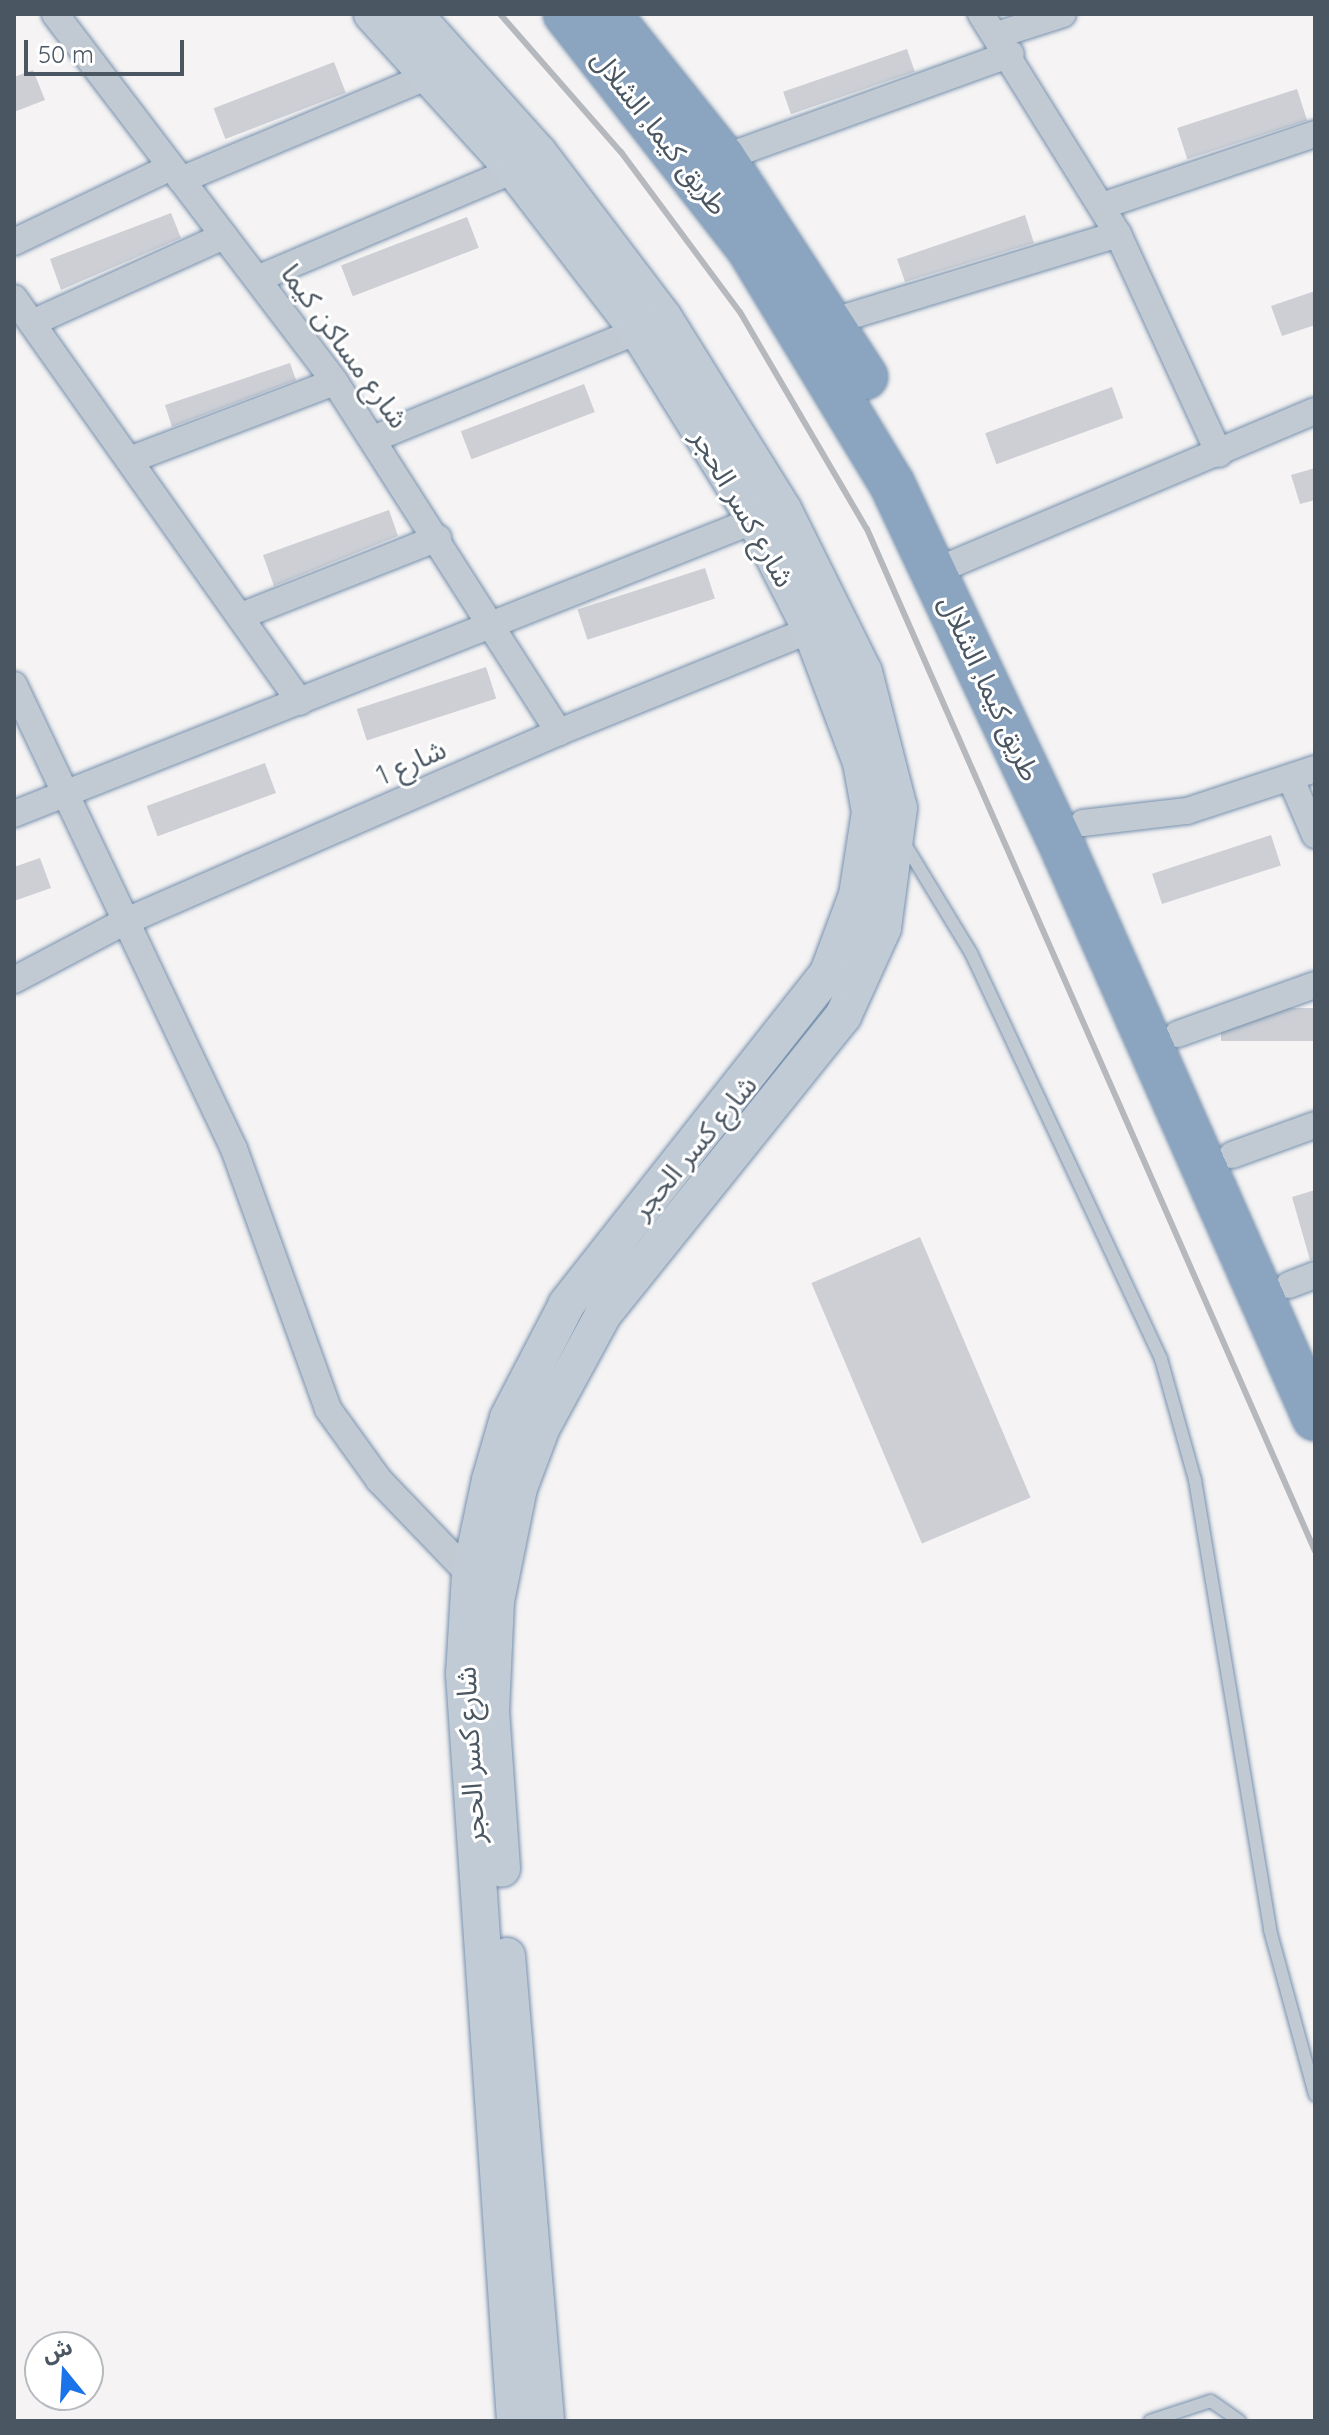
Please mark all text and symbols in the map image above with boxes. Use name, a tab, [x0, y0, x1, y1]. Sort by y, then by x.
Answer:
scale bar	[28, 24, 188, 74]
text: 50 m	[38, 39, 94, 69]
street label: طريق كيما, الشلال	[585, 42, 735, 222]
street label: شارع مساكن كيما	[274, 257, 416, 435]
street label: شارع كسر الحجر	[684, 423, 802, 593]
street label: طريق كيما, الشلال	[932, 590, 1048, 786]
street label: شارع 1	[371, 732, 451, 792]
street label: شارع كسر الحجر	[624, 1068, 764, 1226]
street label: شارع كسر الحجر	[449, 1666, 491, 1844]
north arrow	[24, 2331, 104, 2411]
text: ش	[39, 2332, 76, 2368]

